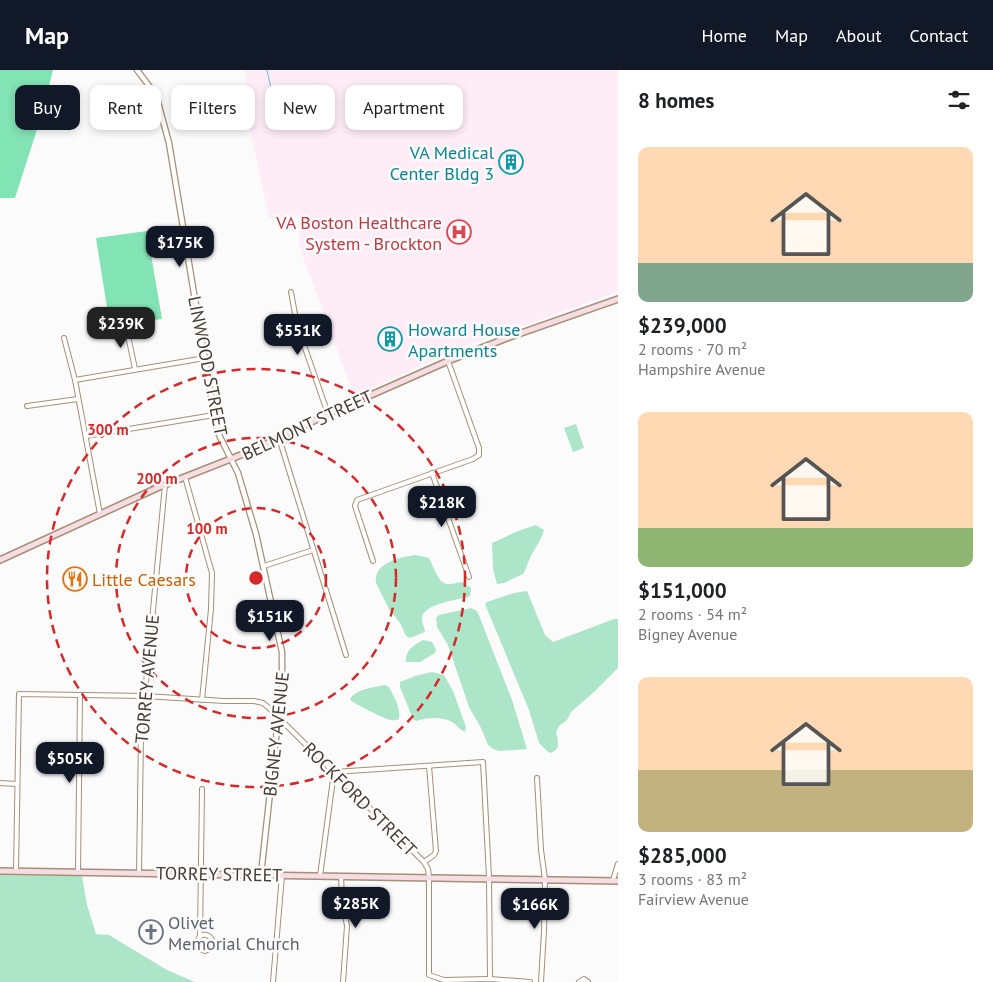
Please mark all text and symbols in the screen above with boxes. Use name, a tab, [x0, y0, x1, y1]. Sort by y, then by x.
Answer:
text: Map	[25, 20, 69, 51]
text: Home	[701, 24, 747, 47]
text: Map	[775, 24, 808, 47]
text: About	[836, 24, 882, 47]
text: Contact	[910, 24, 968, 47]
chip: Buy	[15, 85, 80, 130]
chip: Rent	[90, 85, 161, 130]
chip: Filters	[171, 85, 255, 130]
chip: New	[265, 85, 335, 130]
chip: Apartment	[345, 85, 463, 130]
icon: filters	[945, 86, 973, 114]
text: 8 homes	[638, 87, 714, 114]
place label: VA Medical Center Bldg 3	[390, 141, 495, 185]
building icon: VA Medical Center Bldg 3	[498, 149, 524, 175]
icon: home	[761, 179, 851, 269]
place label: VA Boston Healthcare System - Brockton	[275, 211, 442, 255]
hospital icon: VA Boston Healthcare System - Brockton	[446, 219, 472, 245]
pin: $175K	[145, 226, 215, 268]
text: $175K	[157, 232, 203, 252]
street label: LINWOOD STREET	[183, 294, 233, 438]
pin: $239K	[86, 306, 156, 349]
text: $239,000	[638, 312, 727, 339]
text: $239K	[98, 313, 144, 333]
pin: $551K	[263, 314, 333, 356]
place label: Howard House Apartments	[408, 318, 520, 362]
text: $551K	[275, 320, 321, 340]
building icon: Howard House Apartments	[377, 326, 403, 352]
text: 2 rooms · 70 m²	[638, 339, 747, 359]
text: Hampshire Avenue	[638, 359, 765, 379]
street label: BELMONT STREET	[238, 385, 376, 465]
text: 300 m	[87, 420, 129, 439]
icon: home	[761, 444, 851, 534]
text: 200 m	[136, 469, 178, 488]
pin: $218K	[407, 486, 477, 528]
text: $218K	[419, 492, 465, 512]
text: 100 m	[186, 519, 228, 538]
restaurant icon: Little Caesars	[62, 566, 88, 592]
place label: Little Caesars	[92, 568, 196, 591]
centre of rings	[247, 569, 265, 587]
text: $151,000	[638, 577, 727, 604]
pin: $151K	[235, 600, 305, 642]
text: 2 rooms · 54 m²	[638, 604, 747, 624]
text: $151K	[247, 606, 293, 626]
street label: TORREY AVENUE	[130, 614, 164, 744]
text: Bigney Avenue	[638, 624, 737, 644]
street label: BIGNEY AVENUE	[258, 670, 294, 798]
icon: home	[761, 709, 851, 799]
street label: ROCKFORD STREET	[298, 737, 422, 861]
pin: $505K	[35, 742, 105, 784]
text: $505K	[47, 748, 93, 768]
text: $285,000	[638, 842, 727, 869]
street label: TORREY STREET	[156, 861, 282, 887]
text: 3 rooms · 83 m²	[638, 869, 747, 889]
pin: $285K	[321, 886, 391, 929]
pin: $166K	[500, 888, 570, 930]
text: Fairview Avenue	[638, 889, 749, 909]
text: $285K	[333, 893, 379, 913]
text: $166K	[512, 894, 558, 914]
place label: Olivet Memorial Church	[168, 911, 300, 955]
church icon: Olivet Memorial Church	[138, 919, 164, 945]

